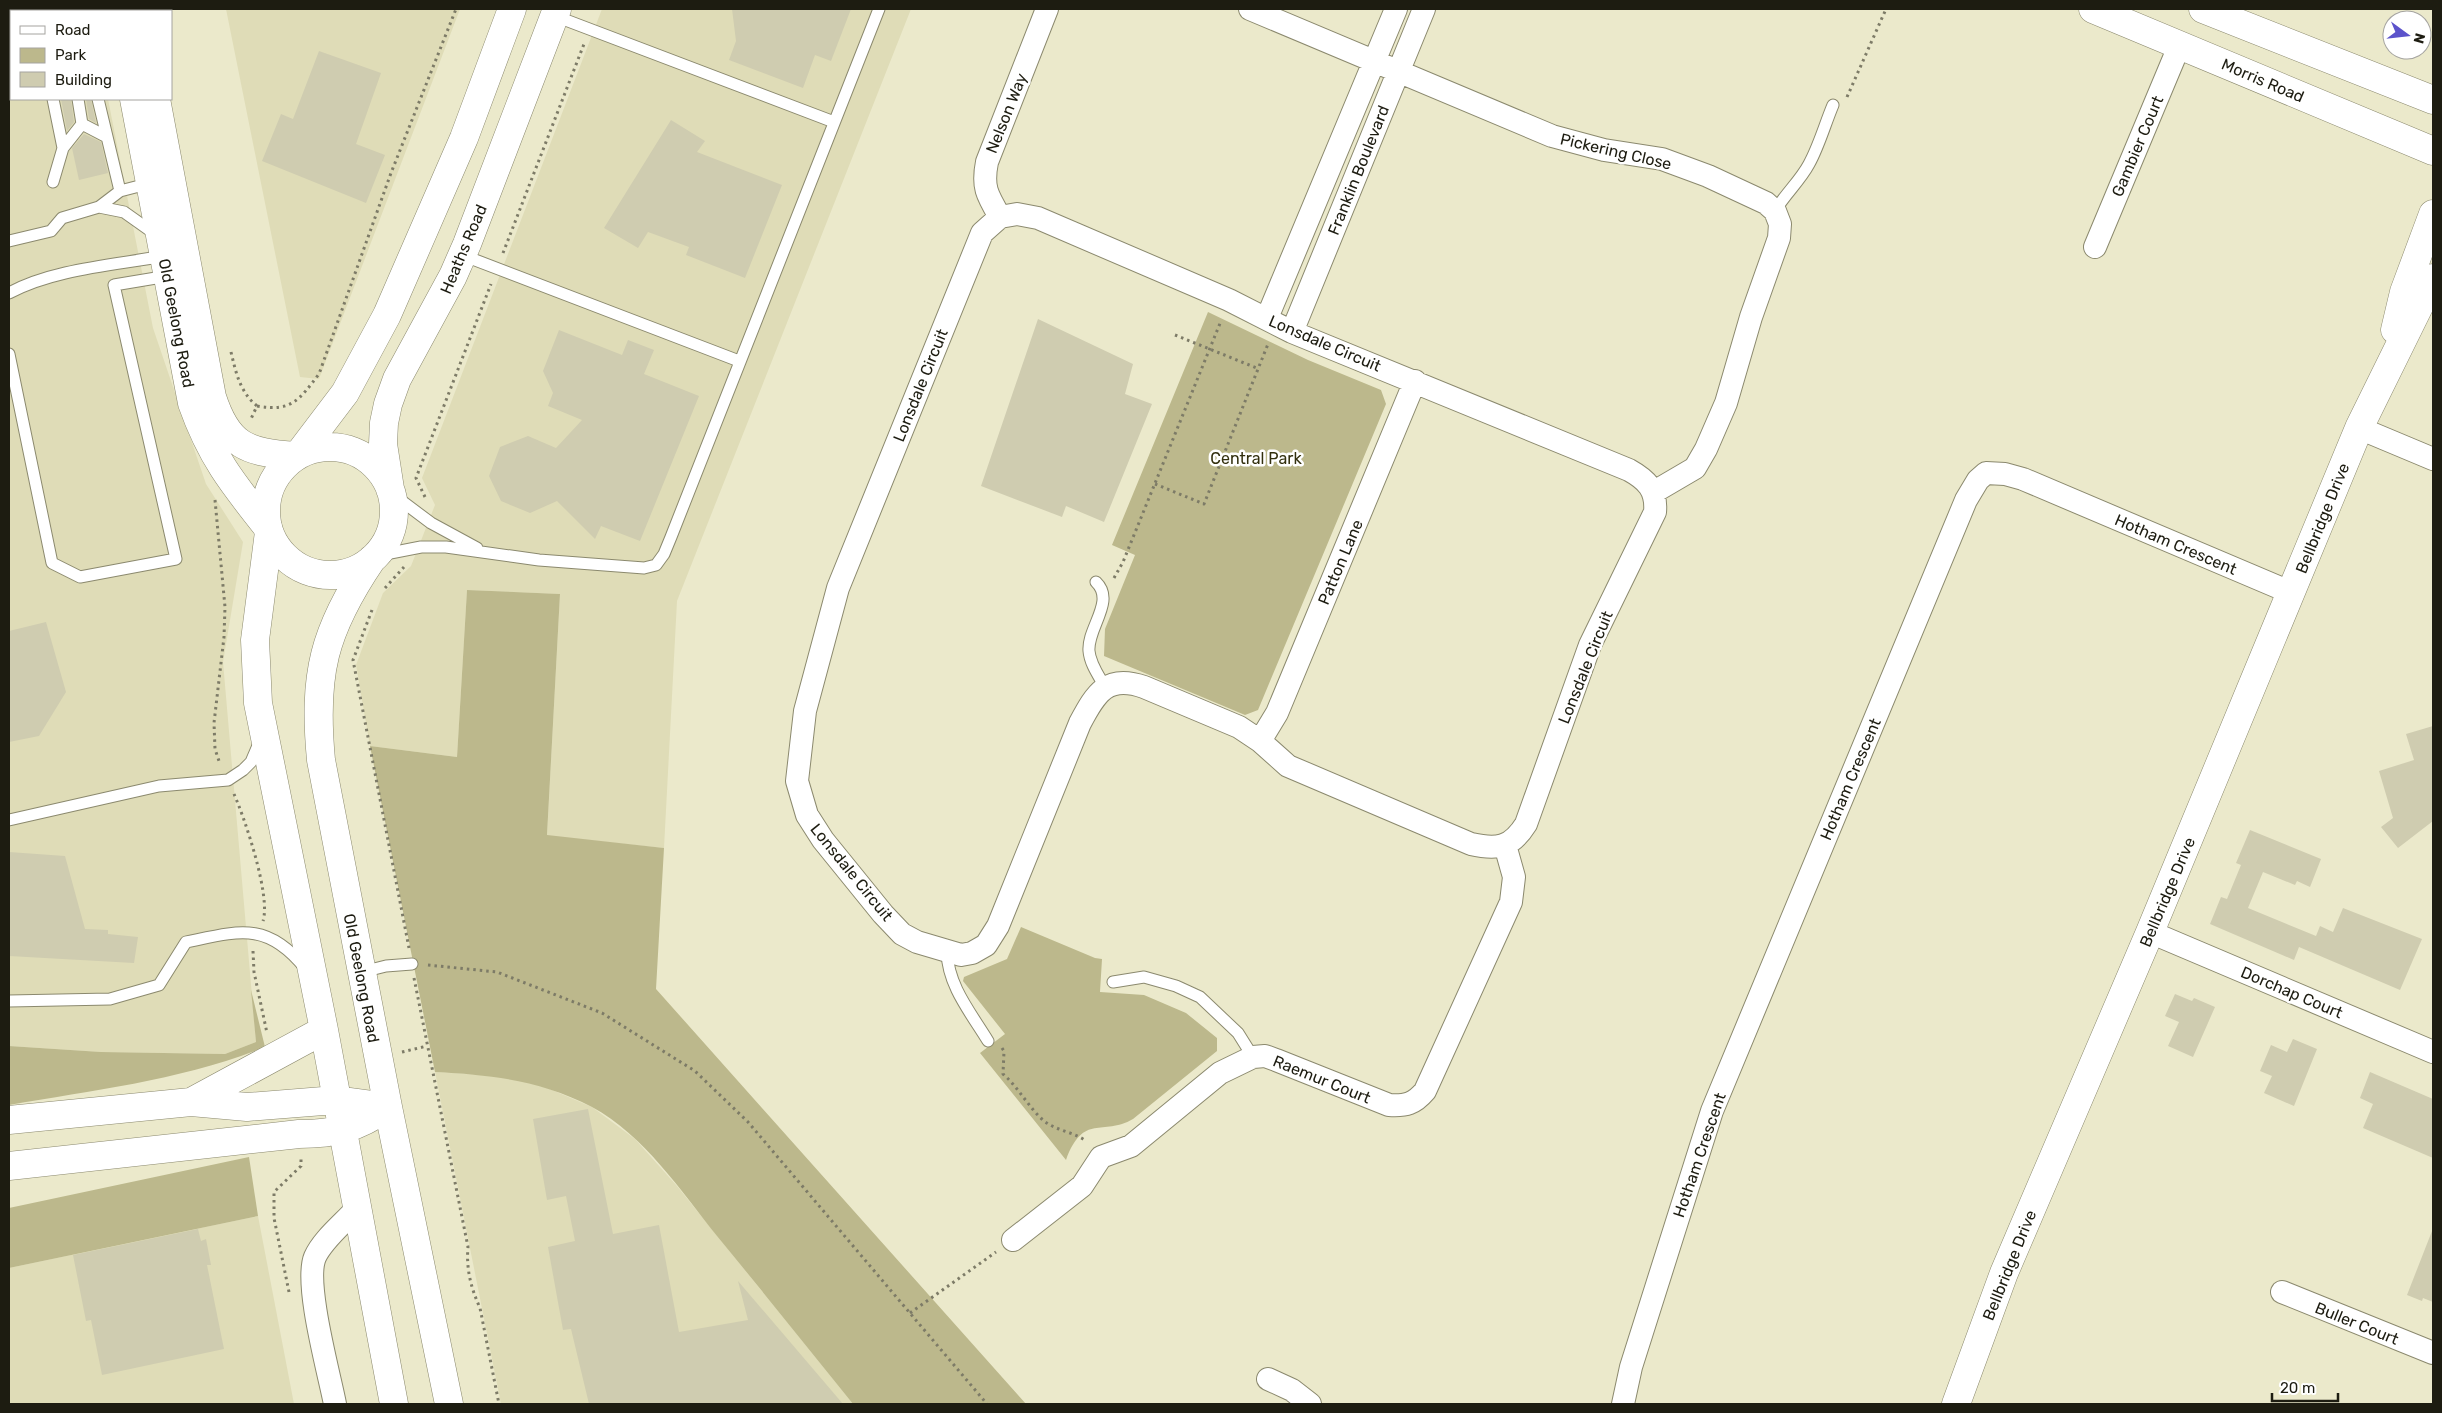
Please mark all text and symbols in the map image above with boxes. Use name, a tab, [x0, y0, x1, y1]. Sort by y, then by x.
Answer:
legend	[10, 10, 172, 100]
north arrow	[2382, 10, 2432, 60]
text: Road	[55, 21, 91, 39]
text: N	[2410, 31, 2429, 45]
text: Park	[55, 46, 86, 64]
street label: Morris Road	[2219, 55, 2307, 106]
street label: Nelson Way	[982, 70, 1031, 156]
text: Building	[55, 71, 112, 89]
street label: Gambier Court	[2108, 93, 2167, 199]
street label: Franklin Boulevard	[1324, 103, 1393, 238]
street label: Pickering Close	[1558, 129, 1673, 174]
street label: Heaths Road	[436, 202, 491, 297]
street label: Old Geelong Road	[155, 257, 198, 389]
street label: Lonsdale Circuit	[1266, 311, 1384, 376]
street label: Lonsdale Circuit	[889, 326, 952, 444]
park label: Central Park	[1210, 449, 1302, 468]
street label: Bellbridge Drive	[2292, 460, 2353, 576]
street label: Hotham Crescent	[2112, 510, 2240, 579]
street label: Patton Lane	[1314, 517, 1367, 608]
street label: Lonsdale Circuit	[1554, 608, 1617, 726]
street label: Hotham Crescent	[1816, 715, 1885, 843]
street label: Lonsdale Circuit	[806, 820, 897, 925]
street label: Bellbridge Drive	[2136, 834, 2199, 950]
street label: Old Geelong Road	[340, 912, 383, 1044]
street label: Dorchap Court	[2238, 962, 2346, 1022]
street label: Raemur Court	[1270, 1051, 1373, 1108]
street label: Hotham Crescent	[1669, 1090, 1730, 1220]
street label: Bellbridge Drive	[1979, 1207, 2040, 1323]
street label: Buller Court	[2312, 1298, 2401, 1349]
scale bar	[2272, 1370, 2338, 1402]
text: 20 m	[2280, 1379, 2315, 1397]

